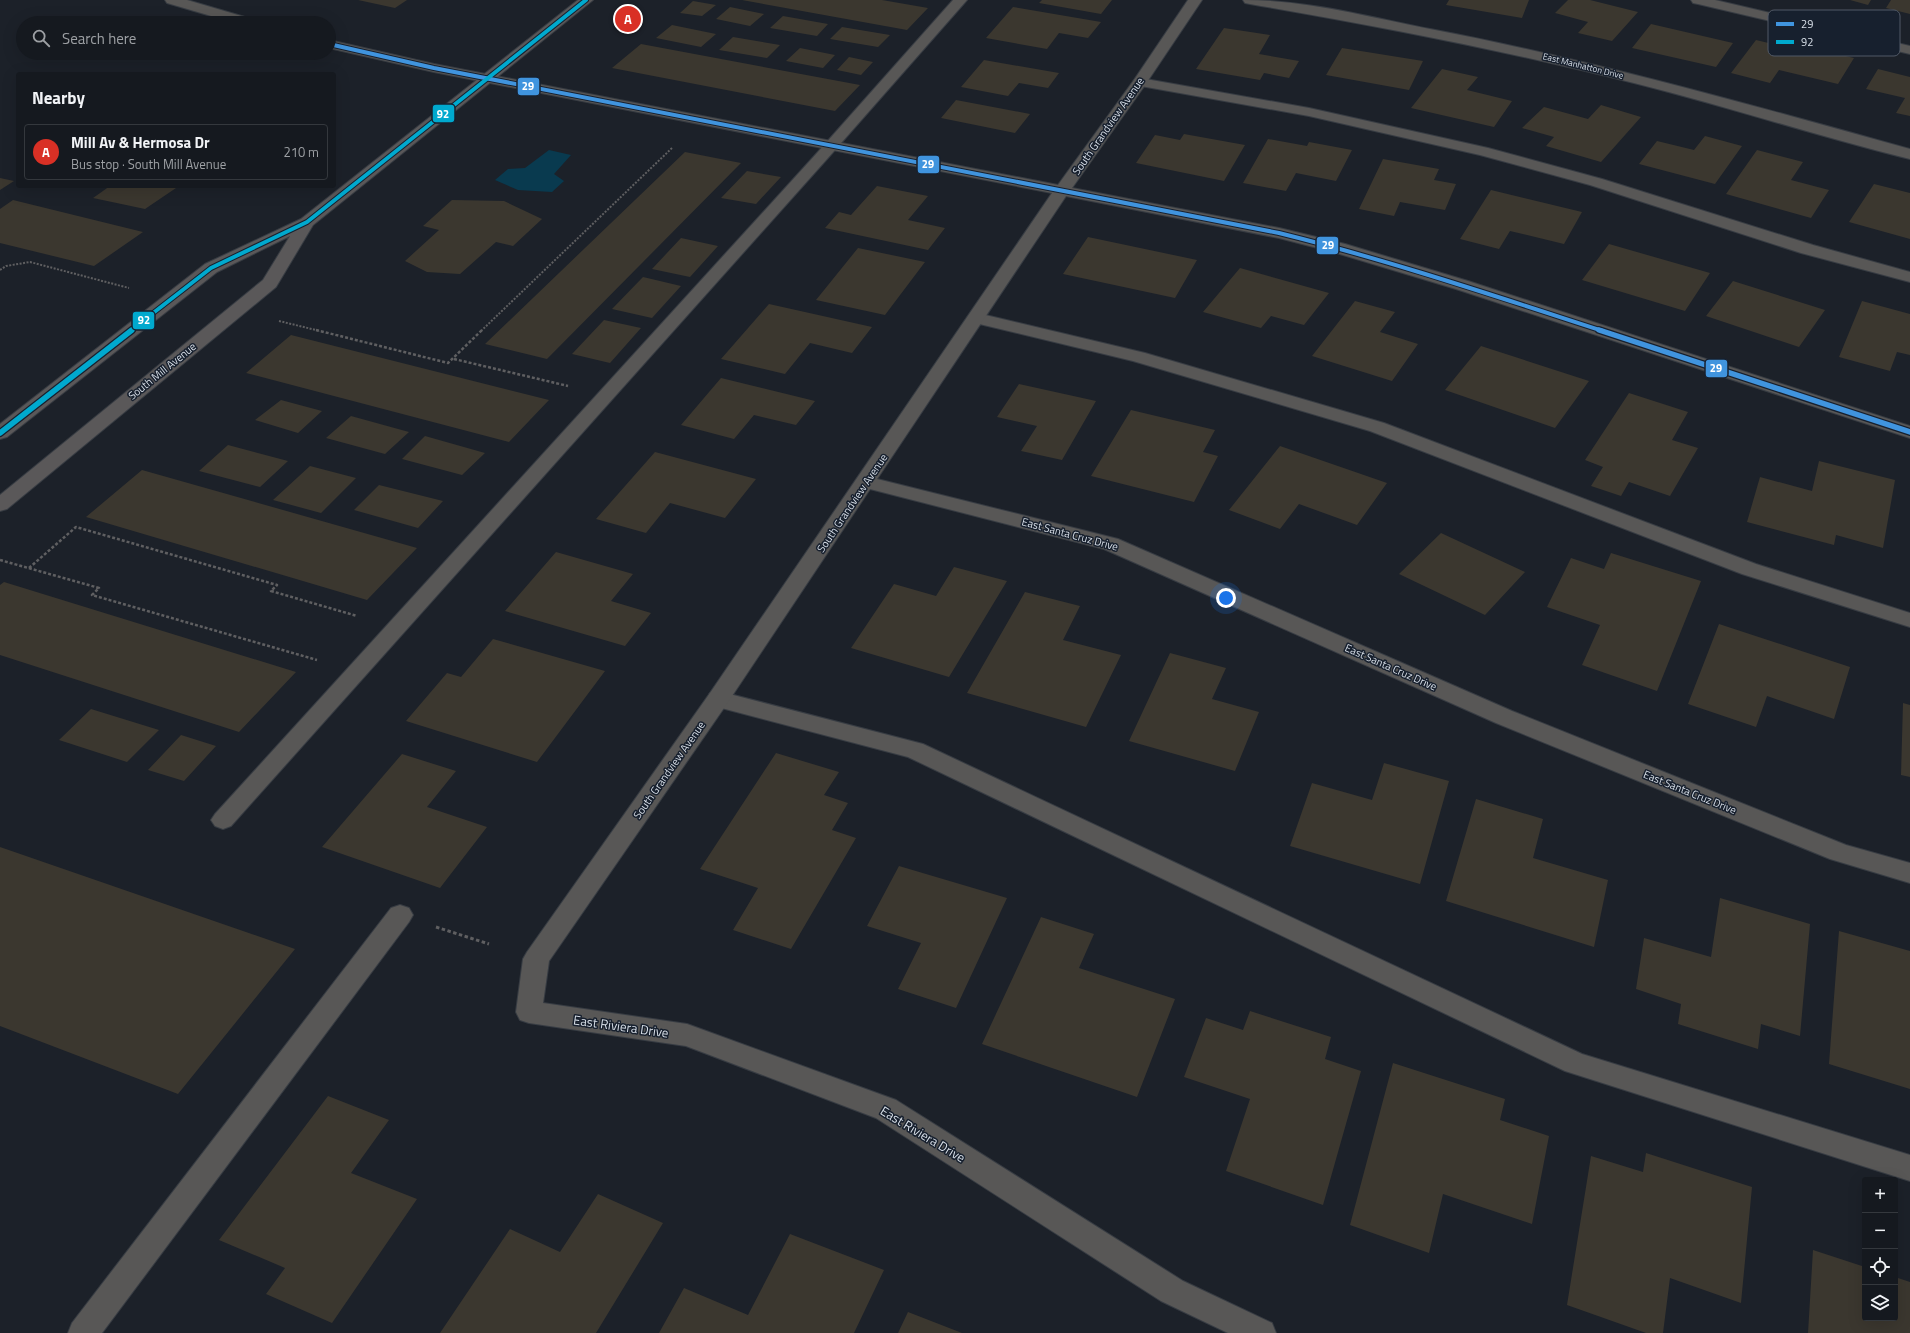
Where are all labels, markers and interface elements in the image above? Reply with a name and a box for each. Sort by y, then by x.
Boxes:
pin: A [615,4,641,34]
legend [1768,10,1900,56]
search box [16,16,336,60]
text: 29 [1801,16,1813,32]
icon: search [30,27,52,49]
text: Search here [62,27,136,50]
text: 92 [1801,34,1813,50]
street label: East Manhatton Drive [1541,49,1625,82]
street label: South Grandview Avenue [1068,74,1148,178]
line badge: 29 [517,77,540,96]
text: 29 [522,78,534,94]
text: Nearby [32,85,85,111]
line badge: 92 [432,104,455,123]
text: 92 [437,106,449,122]
text: Mill Av & Hermosa Dr [71,131,210,154]
text: A [42,142,50,162]
text: 210 m [283,142,319,162]
text: Bus stop · South Mill Avenue [71,154,226,174]
line badge: 29 [917,155,940,174]
text: 29 [922,156,934,172]
line badge: 29 [1316,236,1339,255]
text: 29 [1322,237,1334,253]
line badge: 92 [132,311,155,330]
text: 92 [138,312,150,328]
street label: South Mill Avenue [125,338,200,403]
line badge: 29 [1705,359,1728,378]
text: 29 [1710,360,1722,376]
street label: South Grandview Avenue [813,450,891,556]
street label: East Santa Cruz Drive [1020,513,1120,555]
your location [1216,588,1236,608]
street label: East Santa Cruz Drive [1342,640,1440,695]
street label: South Grandview Avenue [629,718,709,822]
street label: East Santa Cruz Drive [1641,766,1739,818]
street label: East Riviera Drive [572,1009,670,1043]
street label: East Riviera Drive [877,1101,969,1167]
map controls [1862,1177,1898,1321]
button: + [1862,1177,1898,1213]
button: − [1862,1213,1898,1249]
button: locate [1862,1249,1898,1285]
button: layers [1862,1285,1898,1321]

